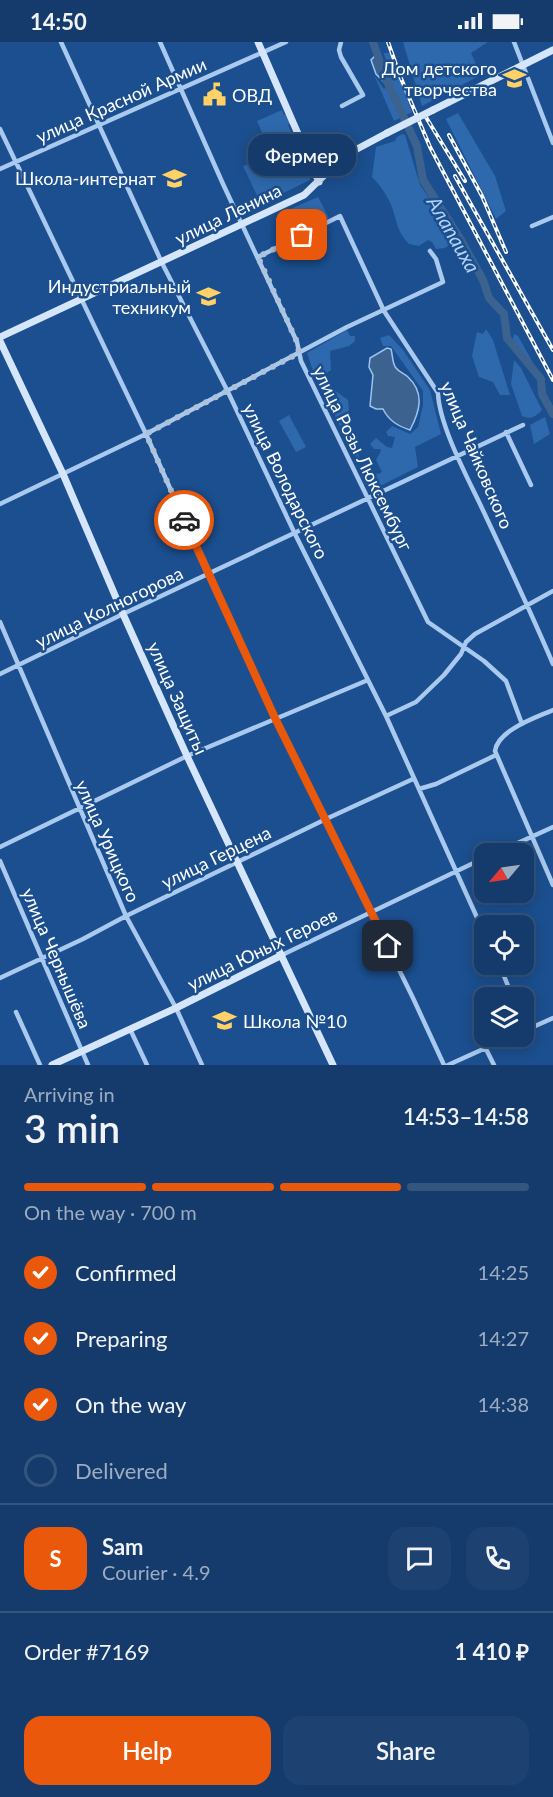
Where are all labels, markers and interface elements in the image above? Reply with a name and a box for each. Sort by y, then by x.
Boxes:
text: 14:50 [30,8,87,35]
street label: улица Красной Армии [32,52,210,148]
place label: Дом детского творчества [382,57,497,100]
school or university icon: Дом детского творчества [502,65,528,91]
public building icon: ОВД [201,82,227,108]
place label: ОВД [232,84,272,106]
callout: Фермер [248,133,356,175]
text: Фермер [265,143,339,167]
school or university icon: Школа-интернат [161,165,187,191]
place label: Школа-интернат [15,167,156,189]
street label: улица Ленина [171,179,285,249]
water label: Алапаиха [422,191,485,277]
pin [276,209,327,260]
icon: bag [285,218,318,251]
place label: Индустриальный техникум [48,275,191,318]
school or university icon: Индустриальный техникум [196,283,222,309]
street label: улица Розы Люксембург [309,362,418,555]
street label: улица Чайковского [436,378,518,532]
street label: улица Володарского [239,399,333,563]
courier [154,490,214,550]
icon: car [168,504,201,537]
street label: улица Колногорова [32,562,186,652]
street label: улица Защиты [143,638,213,758]
street label: улица Урицкого [71,776,145,906]
street label: улица Герцена [158,821,274,893]
north arrow [474,843,534,903]
map controls [474,843,534,1047]
street label: улица Чернышёва [18,885,96,1031]
street label: улица Юных Героев [184,903,341,995]
button: locate [474,915,534,975]
pin [362,920,413,971]
icon: home [371,929,404,962]
button: layers [474,987,534,1047]
school or university icon: Школа №10 [212,1008,238,1034]
place label: Школа №10 [243,1010,347,1032]
text: Arriving in [24,1082,115,1106]
text: 14:53–14:58 [403,1103,529,1130]
text: 3 min [24,1105,120,1151]
text: On the way · 700 m [24,1200,197,1224]
icon: check [24,1256,57,1289]
text: Confirmed [75,1259,177,1286]
text: 14:25 [478,1260,529,1284]
icon: check [24,1322,57,1355]
text: Preparing [75,1325,167,1352]
text: 14:27 [478,1326,529,1350]
icon: check [24,1388,57,1421]
text: On the way [75,1391,186,1418]
text: 14:38 [478,1392,529,1416]
text: Delivered [75,1457,168,1484]
button: chat [388,1527,451,1590]
button: phone [466,1527,529,1590]
text: Sam [102,1533,144,1560]
text: S [49,1545,62,1572]
text: Courier · 4.9 [102,1560,211,1584]
text: Order #7169 [24,1638,150,1665]
text: 1 410 ₽ [454,1638,529,1665]
button: Help [24,1716,271,1785]
button: Share [283,1716,529,1785]

